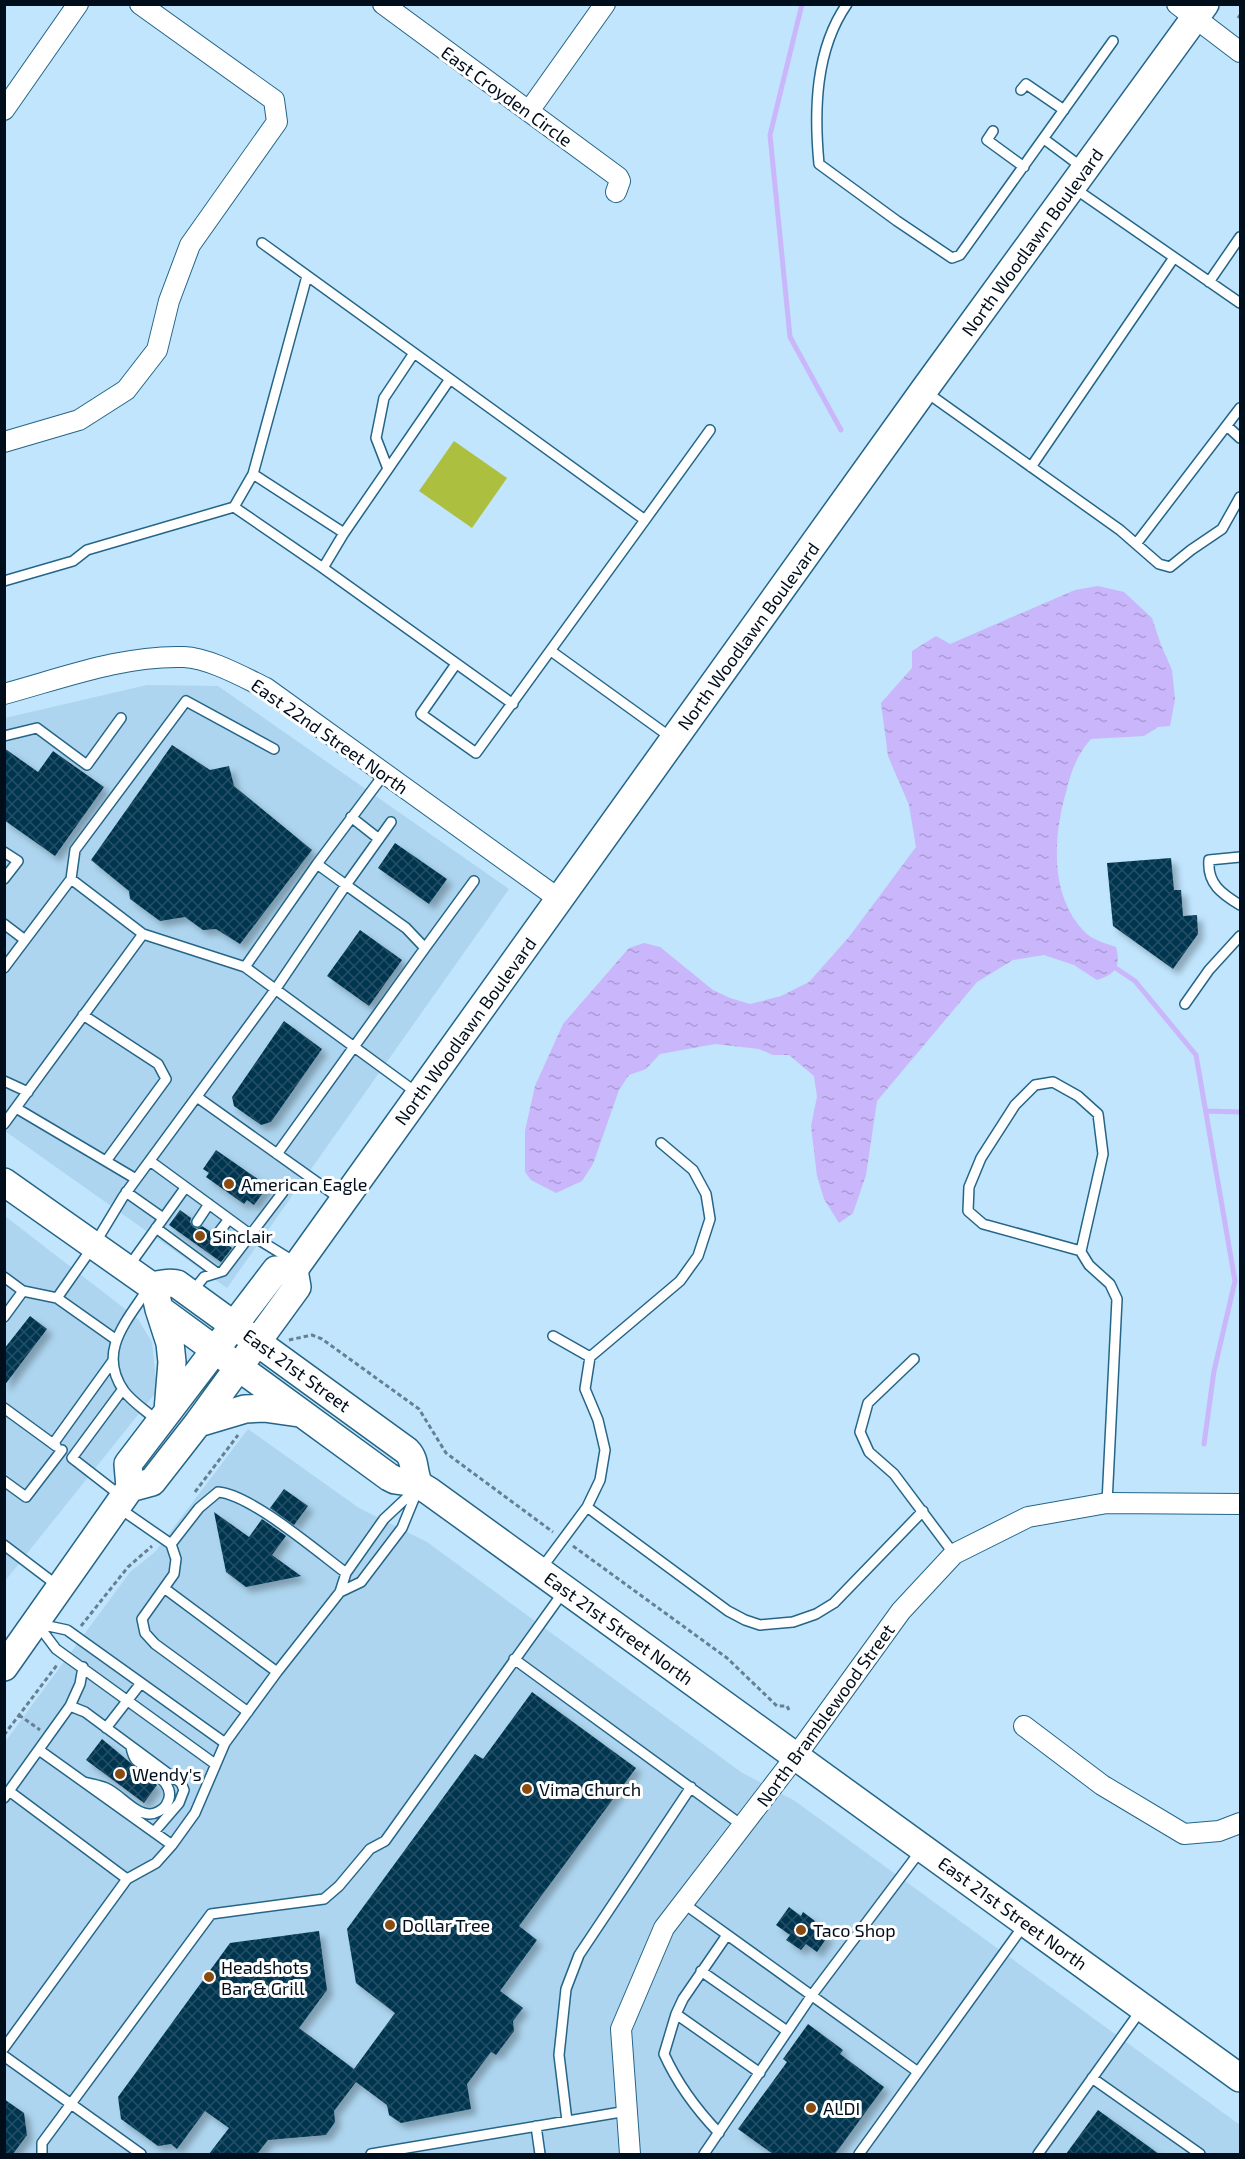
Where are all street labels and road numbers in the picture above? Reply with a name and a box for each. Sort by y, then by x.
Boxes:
street label: East Croyden Circle [437,41,577,151]
street label: North Woodlawn Boulevard [957,144,1107,340]
street label: North Woodlawn Boulevard [673,538,823,734]
street label: East 22nd Street North [247,674,413,798]
street label: North Woodlawn Boulevard [390,933,540,1129]
street label: East 21st Street [239,1324,355,1416]
street label: East 21st Street North [540,1567,698,1689]
street label: North Bramblewood Street [751,1619,899,1811]
street label: East 21st Street North [934,1852,1092,1974]

